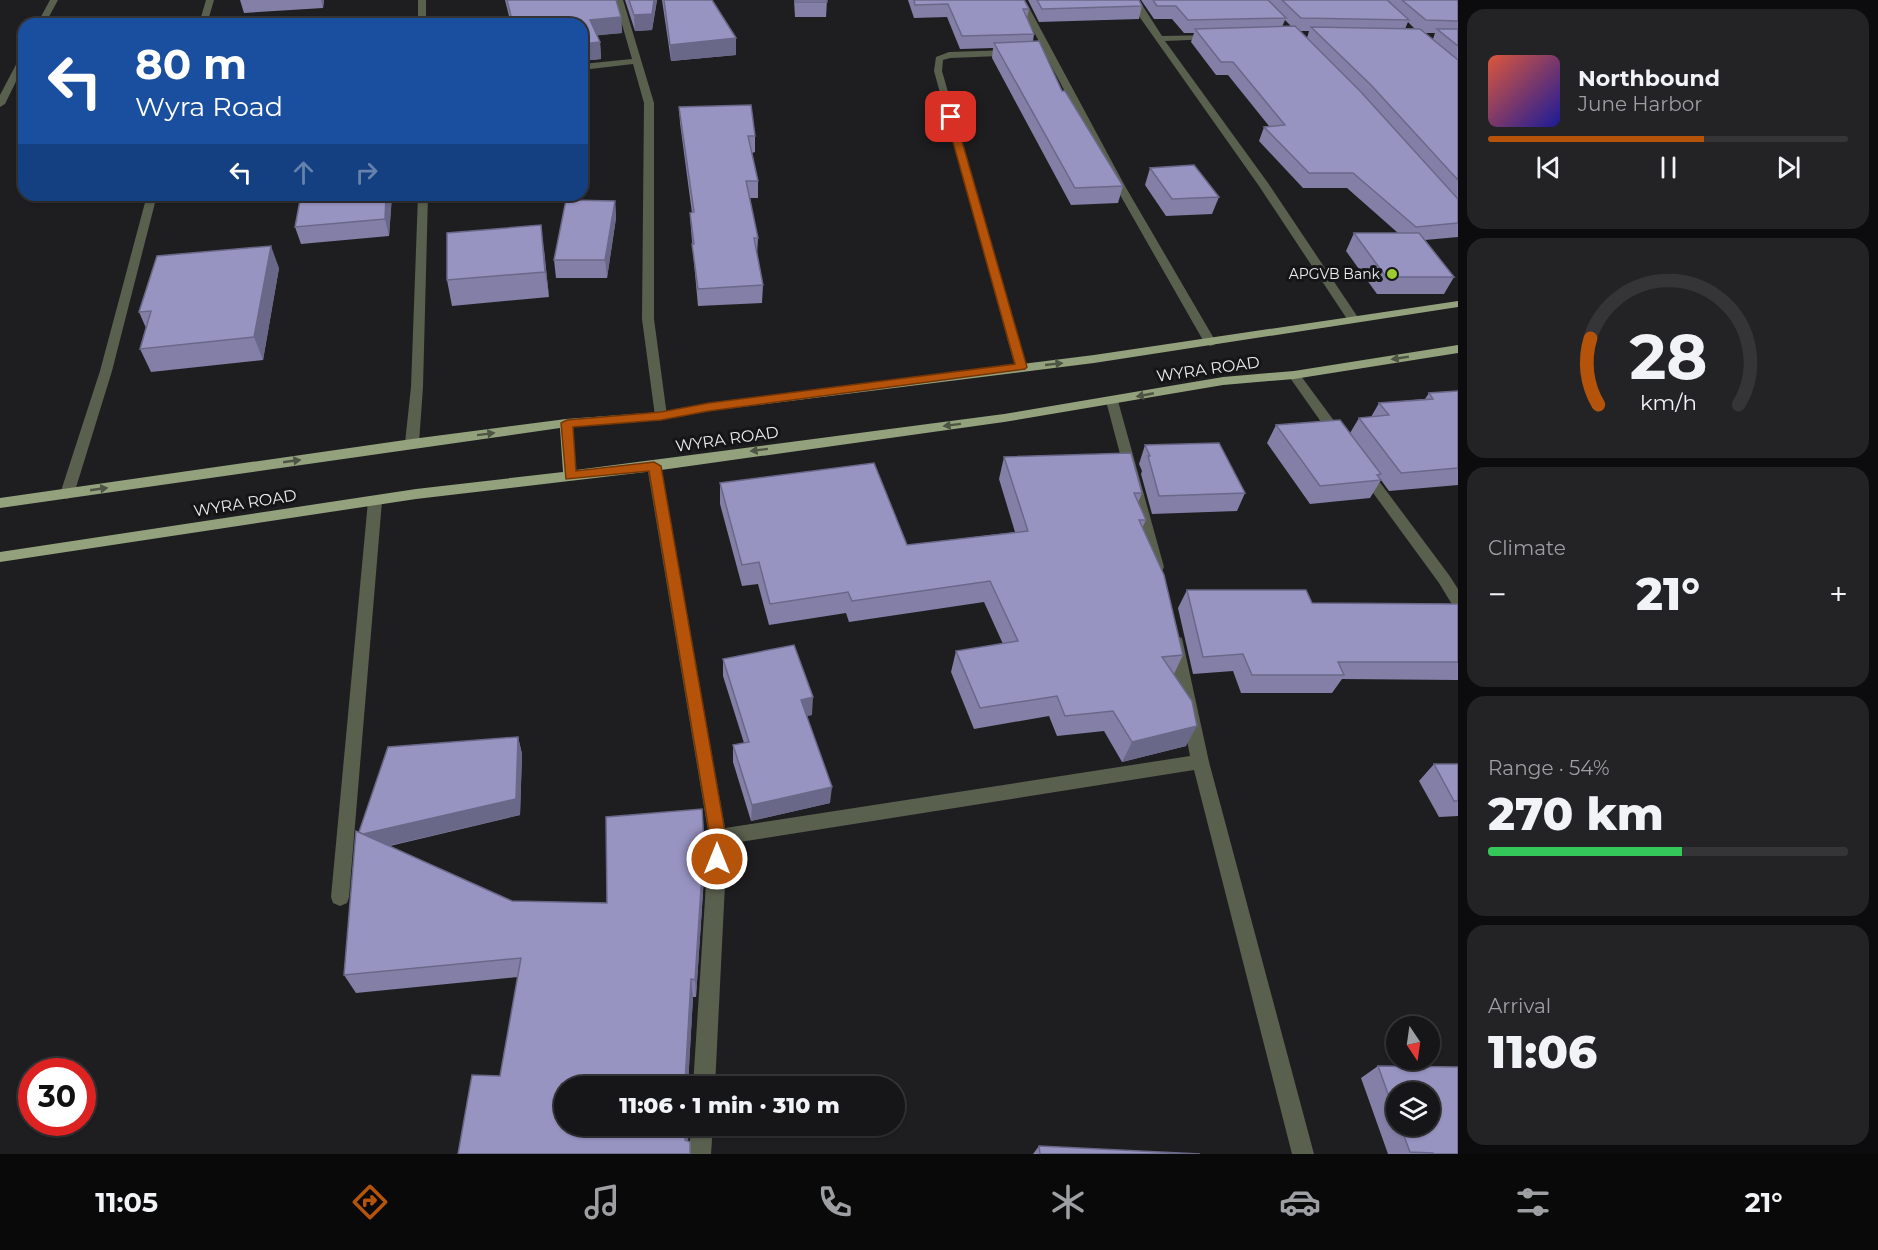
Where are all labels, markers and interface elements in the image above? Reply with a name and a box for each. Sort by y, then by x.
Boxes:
text: 80 m [135,38,247,90]
icon: left [36,42,114,120]
text: Northbound [1578,65,1720,92]
text: Wyra Road [135,90,283,123]
pin [925,91,976,142]
text: June Harbor [1578,92,1702,116]
icon: arrive [934,100,967,133]
icon: previous [1532,151,1565,184]
icon: pause [1652,151,1685,184]
icon: next [1772,151,1805,184]
icon: left [224,156,257,189]
icon: ahead [287,156,320,189]
icon: right [350,156,383,189]
place label: APGVB Bank [1289,265,1381,283]
marker: APGVB Bank [1385,267,1399,281]
text: 28 [1629,319,1707,395]
street label: WYRA ROAD [1155,352,1261,386]
one-way arrow [1391,354,1410,363]
one-way arrow [1045,359,1064,369]
text: km/h [1639,389,1697,415]
one-way arrow [1135,391,1154,400]
one-way arrow [943,420,962,430]
street label: WYRA ROAD [674,422,780,456]
one-way arrow [476,430,495,439]
one-way arrow [749,446,768,455]
one-way arrow [283,456,302,465]
one-way arrow [90,484,109,493]
street label: WYRA ROAD [192,485,298,521]
text: Climate [1488,536,1566,560]
text: 21° [1636,566,1700,621]
text: − [1488,574,1507,614]
text: + [1829,574,1848,614]
text: Range · 54% [1488,756,1610,780]
text: 270 km [1488,786,1664,841]
position arrow [685,827,749,891]
text: Arrival [1488,994,1551,1018]
north arrow [1386,1016,1440,1070]
map controls [1386,1016,1440,1136]
text: 11:06 [1488,1024,1597,1079]
speed limit sign: 30 [18,1058,96,1136]
button: layers [1386,1082,1440,1136]
text: 11:06 · 1 min · 310 m [619,1092,840,1119]
icon: directions [349,1181,391,1223]
icon: music [581,1181,623,1223]
icon: phone [814,1181,856,1223]
icon: climate [1047,1181,1089,1223]
icon: car [1279,1181,1321,1223]
icon: filters [1512,1181,1554,1223]
text: 11:05 [95,1186,158,1219]
text: 21° [1745,1186,1783,1219]

